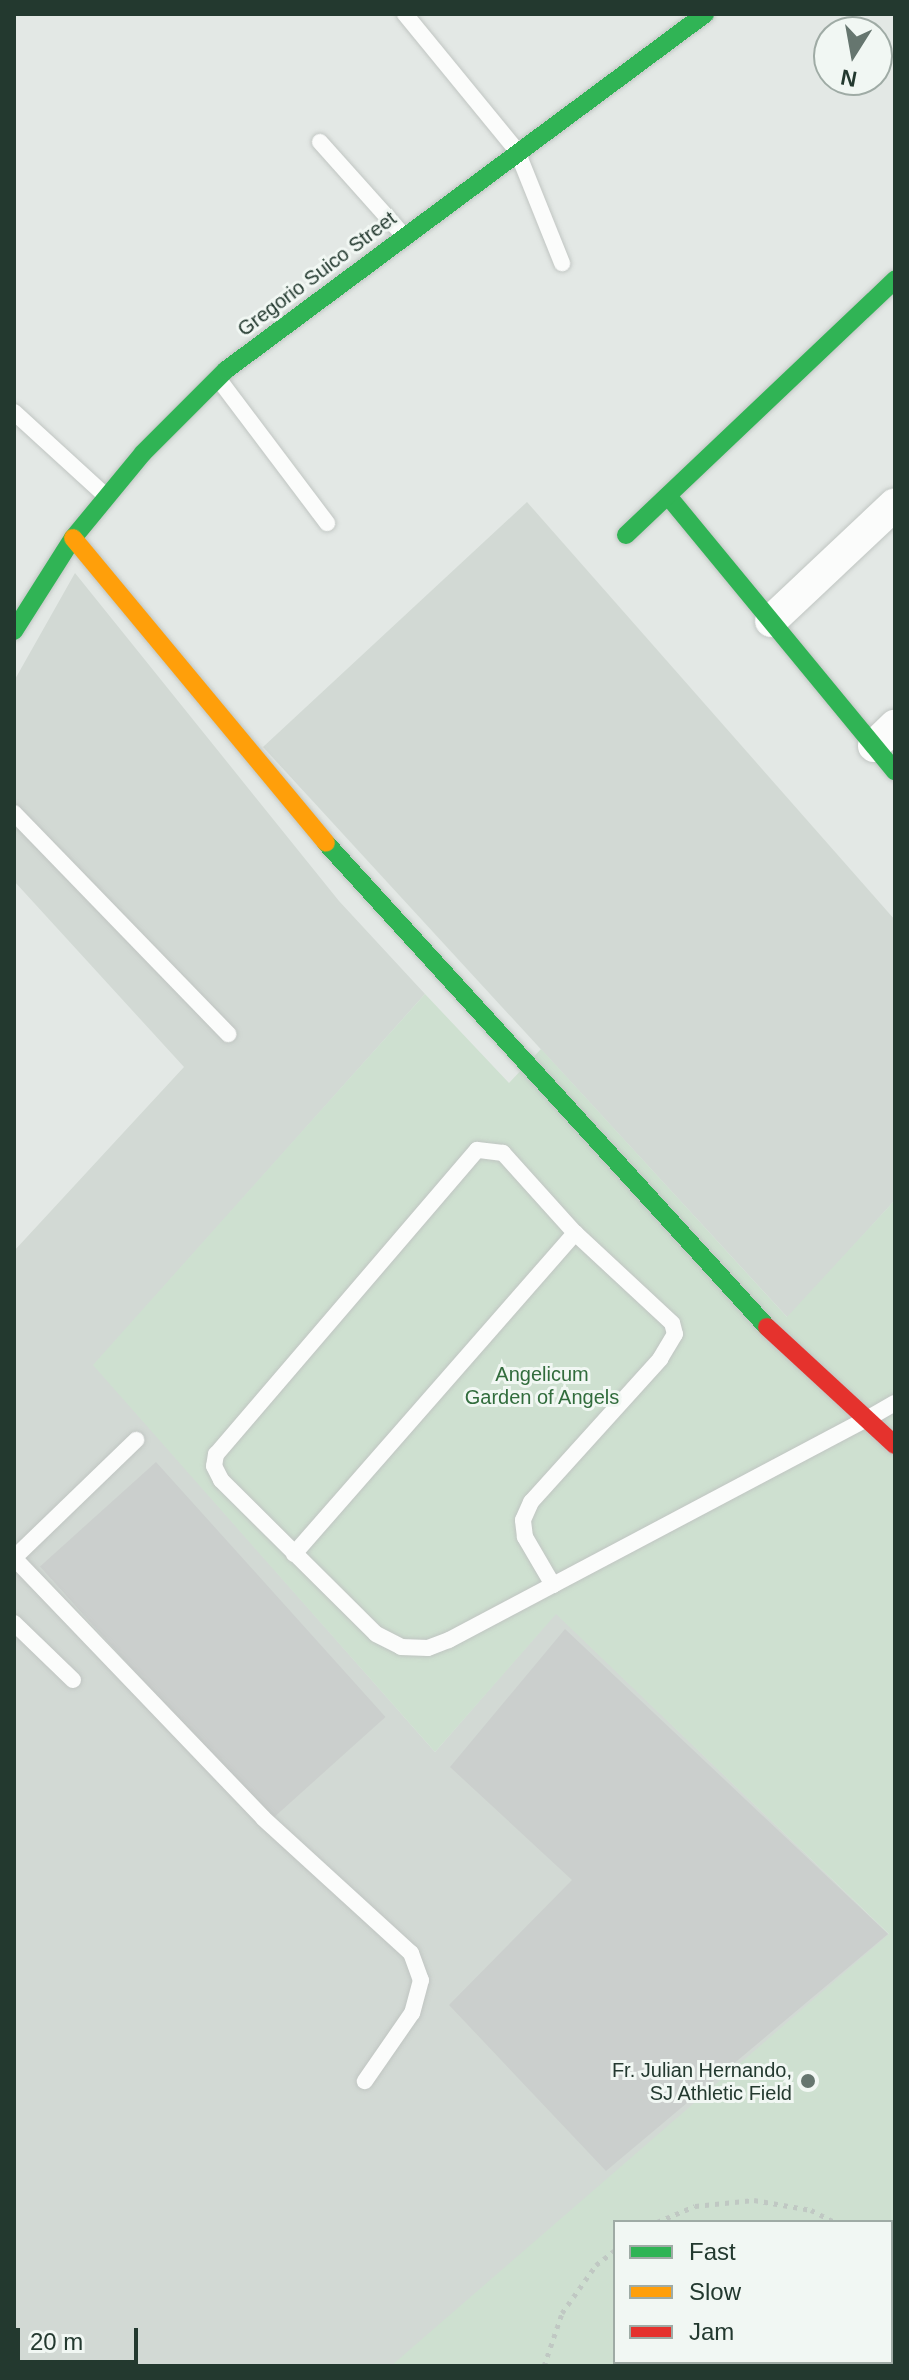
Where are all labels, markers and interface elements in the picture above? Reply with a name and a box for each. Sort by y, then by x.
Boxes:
north arrow [813,16,893,96]
text: N [839,64,859,92]
street label: Gregorio Suico Street [233,207,401,341]
park label: Angelicum Garden of Angels [464,1362,620,1409]
place label: Fr. Julian Hernando, SJ Athletic Field [612,2058,792,2105]
marker: Fr. Julian Hernando, SJ Athletic Field [799,2072,817,2090]
legend [613,2220,893,2364]
text: Fast [689,2238,736,2265]
text: Slow [689,2278,741,2305]
scale bar [20,2312,142,2362]
text: Jam [689,2318,734,2345]
text: 20 m [30,2328,83,2355]

